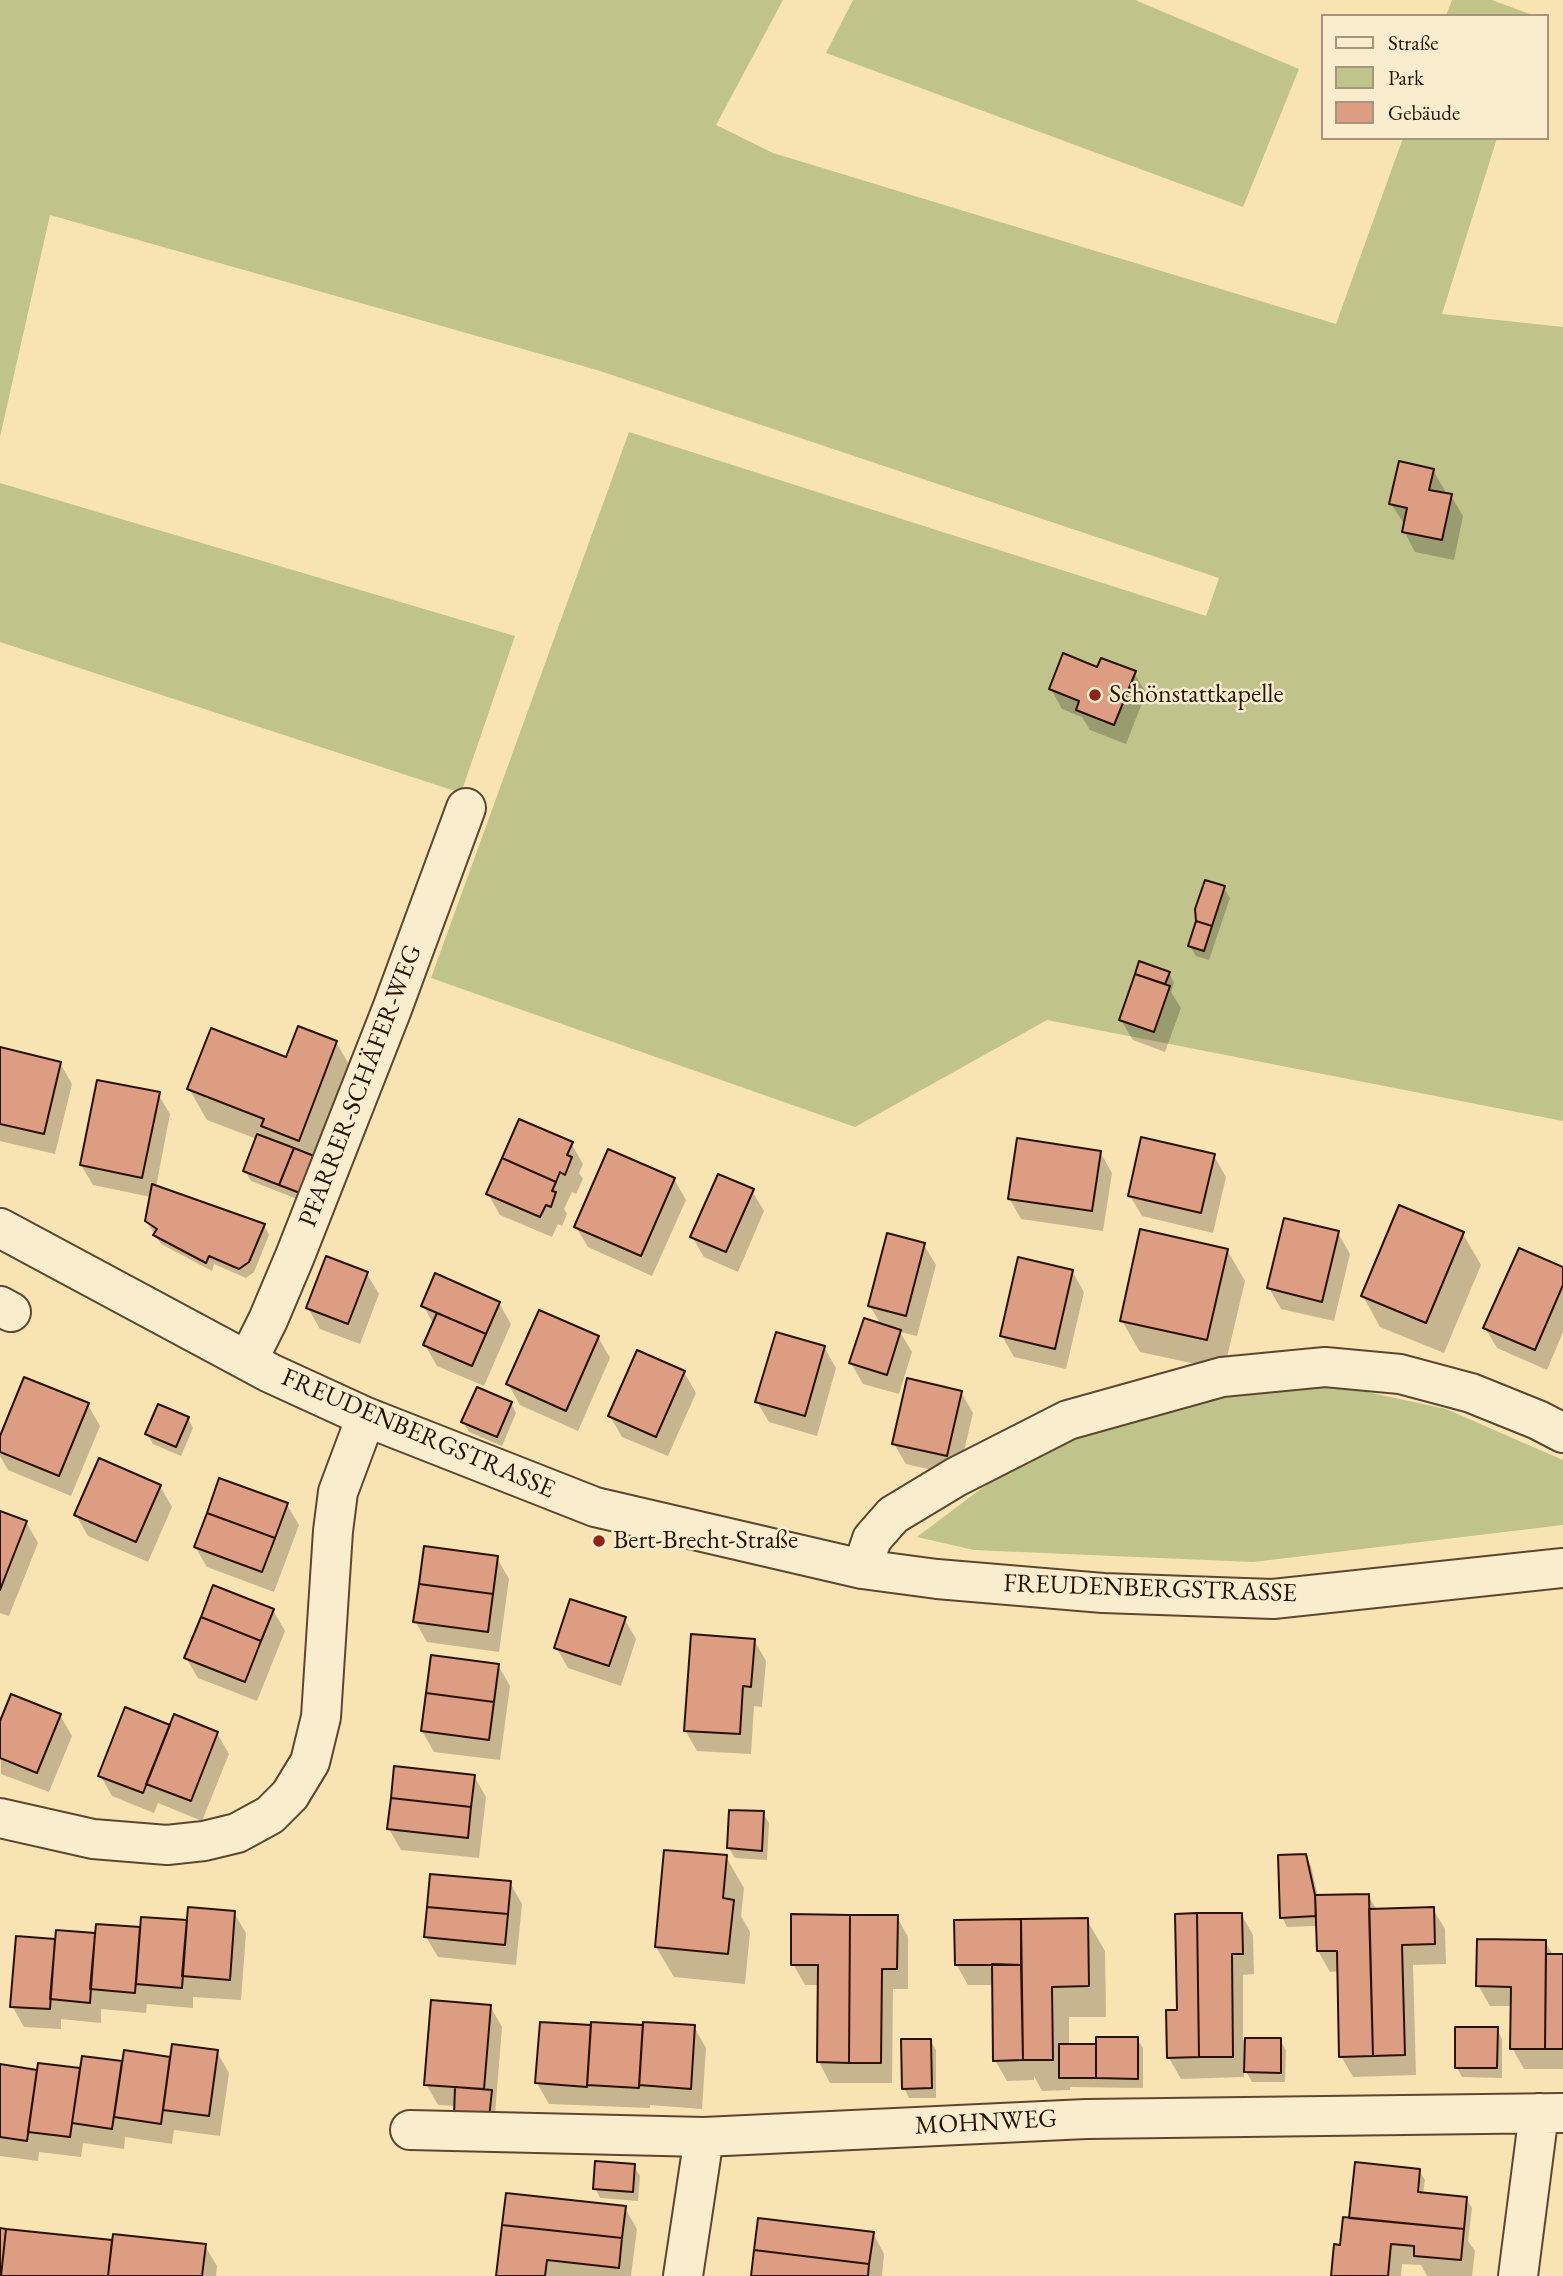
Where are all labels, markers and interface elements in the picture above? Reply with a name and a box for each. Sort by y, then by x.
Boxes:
legend [1322,14,1549,140]
text: Straße [1388,29,1439,56]
text: Park [1388,64,1424,91]
text: Gebäude [1388,99,1460,126]
place label: Schönstattkapelle [1109,679,1284,711]
marker: Schönstattkapelle [1087,687,1103,703]
street label: PFARRER-SCHÄFER-WEG [293,940,429,1232]
street label: FREUDENBERGSTRASSE [277,1362,559,1506]
place label: Bert-Brecht-Straße [613,1525,798,1557]
marker: Bert-Brecht-Straße [591,1533,607,1549]
street label: FREUDENBERGSTRASSE [1003,1568,1297,1610]
street label: MOHNWEG [914,2104,1058,2142]

